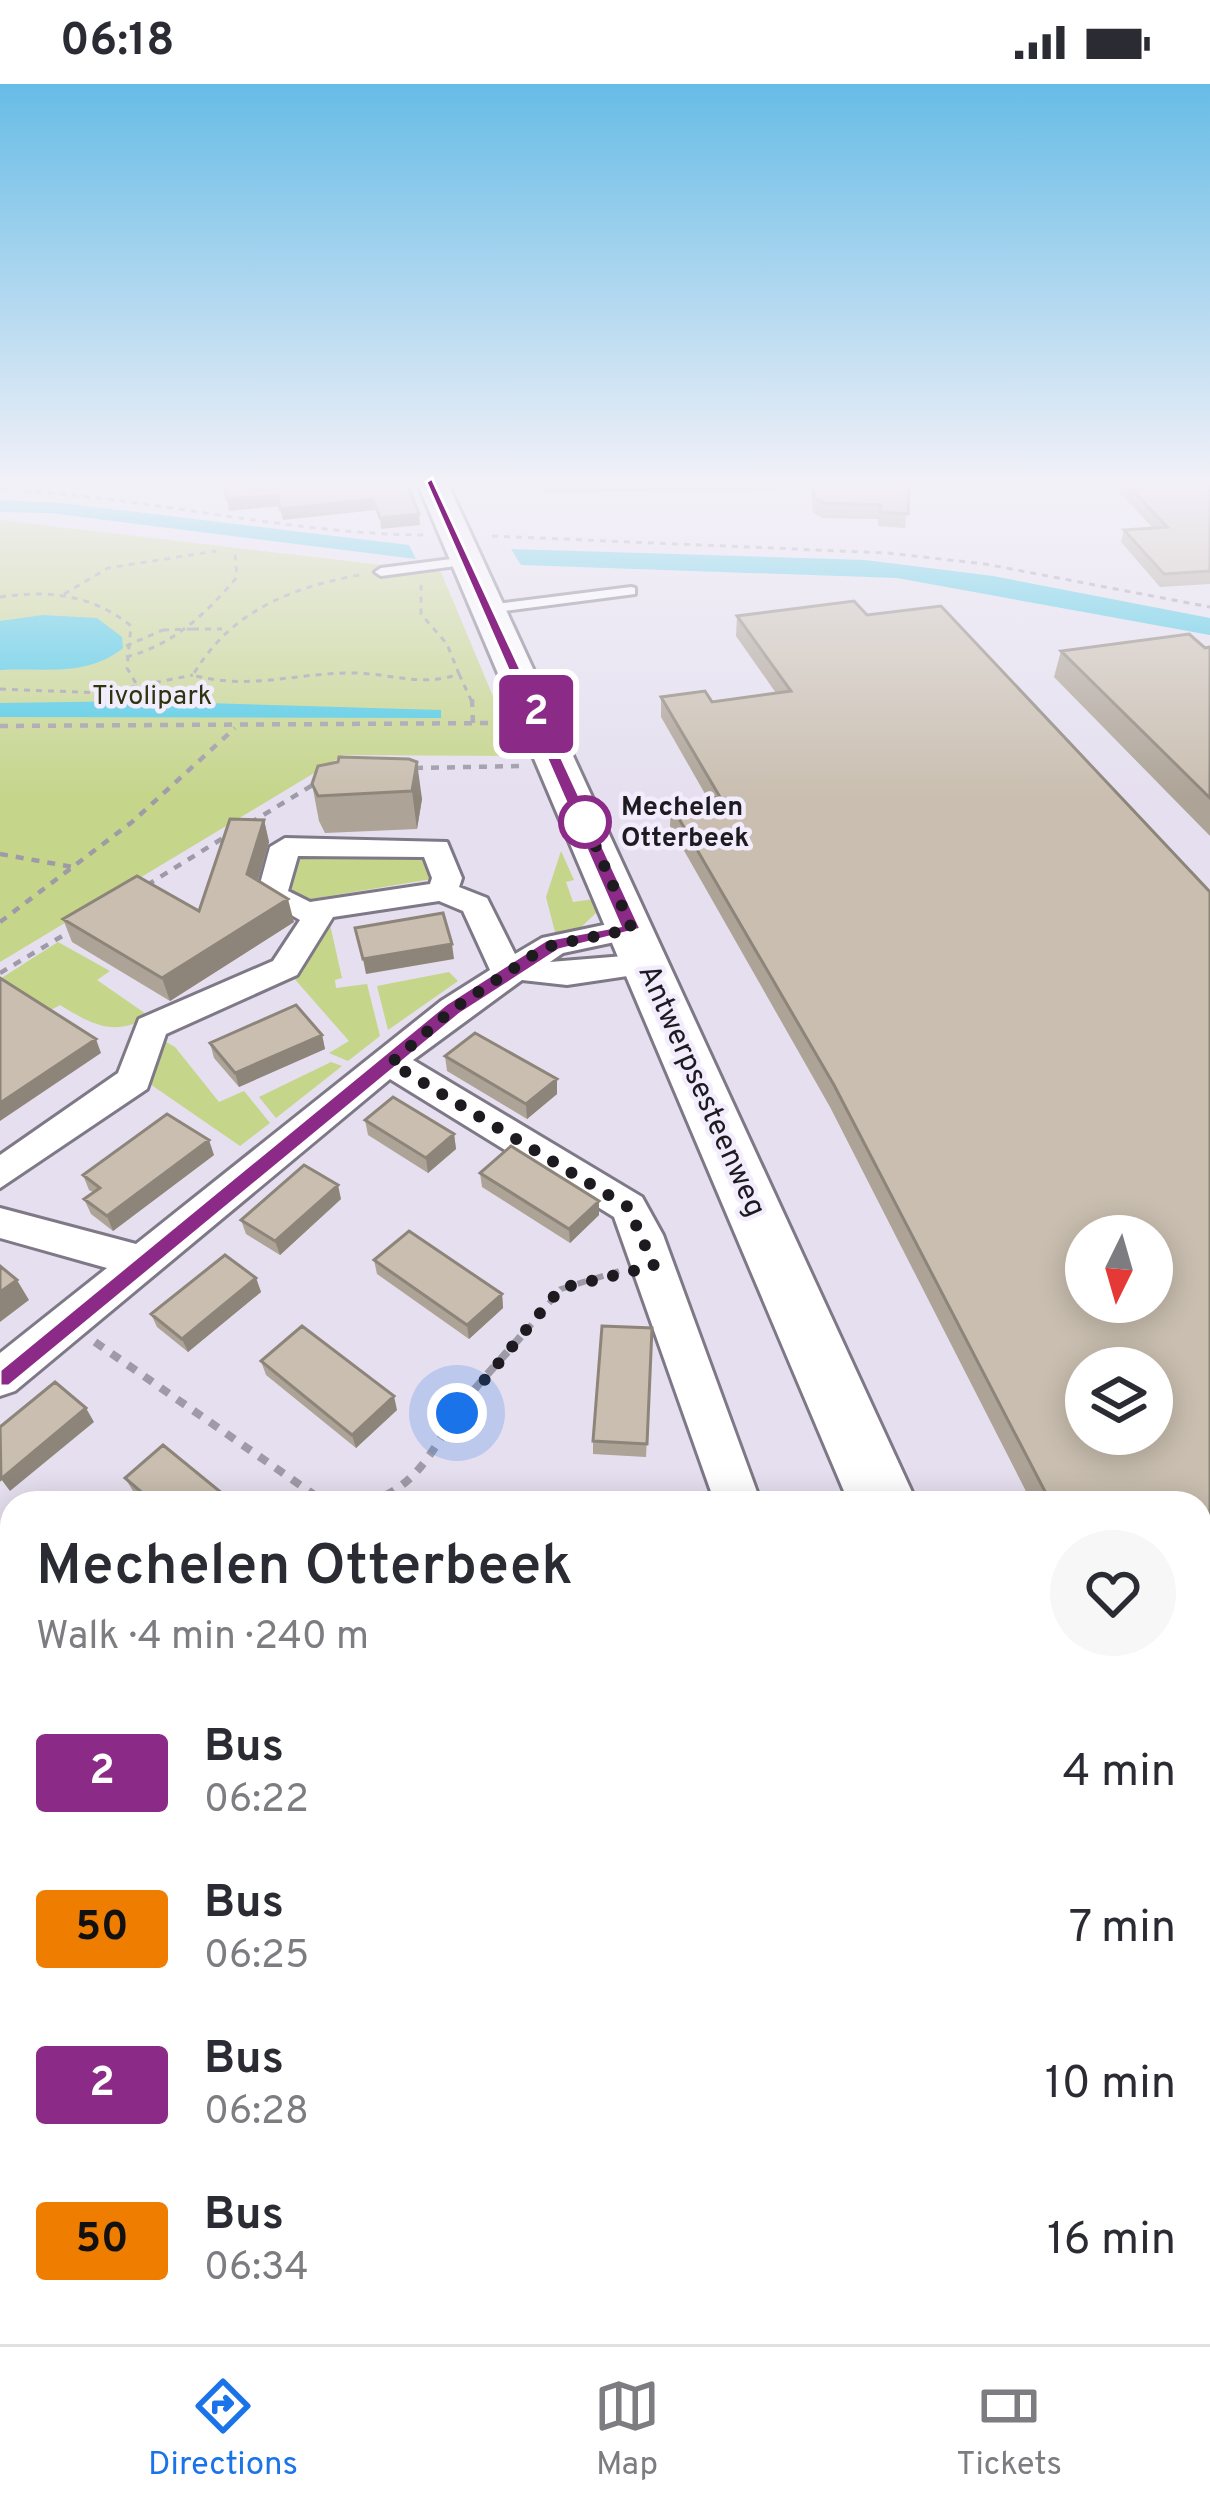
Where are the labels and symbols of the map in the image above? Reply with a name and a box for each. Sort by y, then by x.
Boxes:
line badge: 2 [497,675,575,753]
park label: Tivolipark [92,680,212,714]
place label: Mechelen Otterbeek [621,791,749,856]
marker: Mechelen Otterbeek [560,797,610,847]
street label: Antwerpsesteenweg [628,959,773,1223]
north arrow [1065,1215,1173,1323]
your location [427,1383,487,1443]

